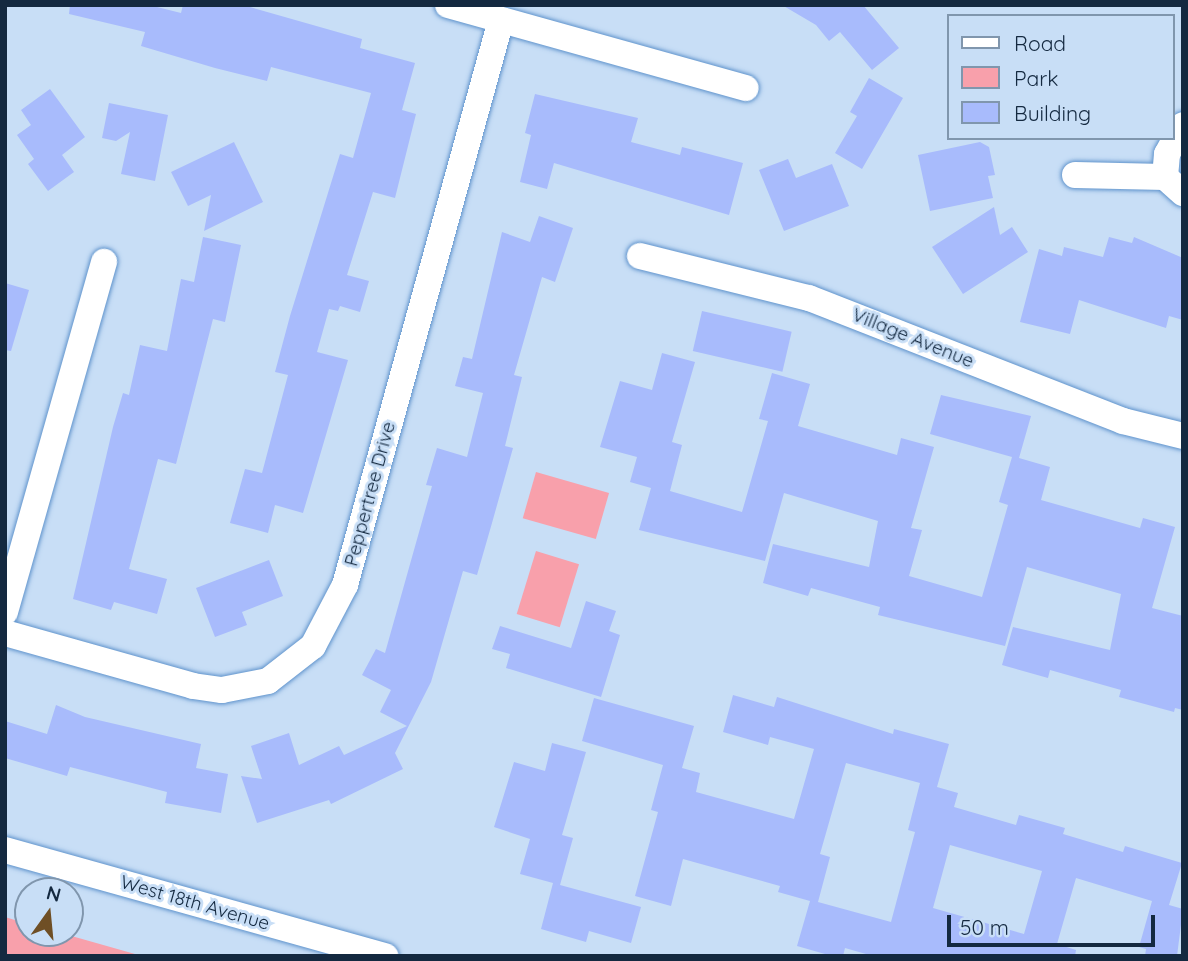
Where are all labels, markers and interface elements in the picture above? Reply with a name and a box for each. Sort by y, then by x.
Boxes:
legend [946,14,1174,140]
text: Road [1014,30,1066,56]
text: Park [1014,65,1058,91]
text: Building [1014,100,1091,126]
street label: Village Avenue [849,303,977,373]
street label: Peppertree Drive [340,419,400,569]
street label: West 18th Avenue [118,871,272,935]
north arrow [14,877,84,947]
text: N [44,880,64,907]
scale bar [950,902,1158,946]
text: 50 m [960,914,1009,940]

